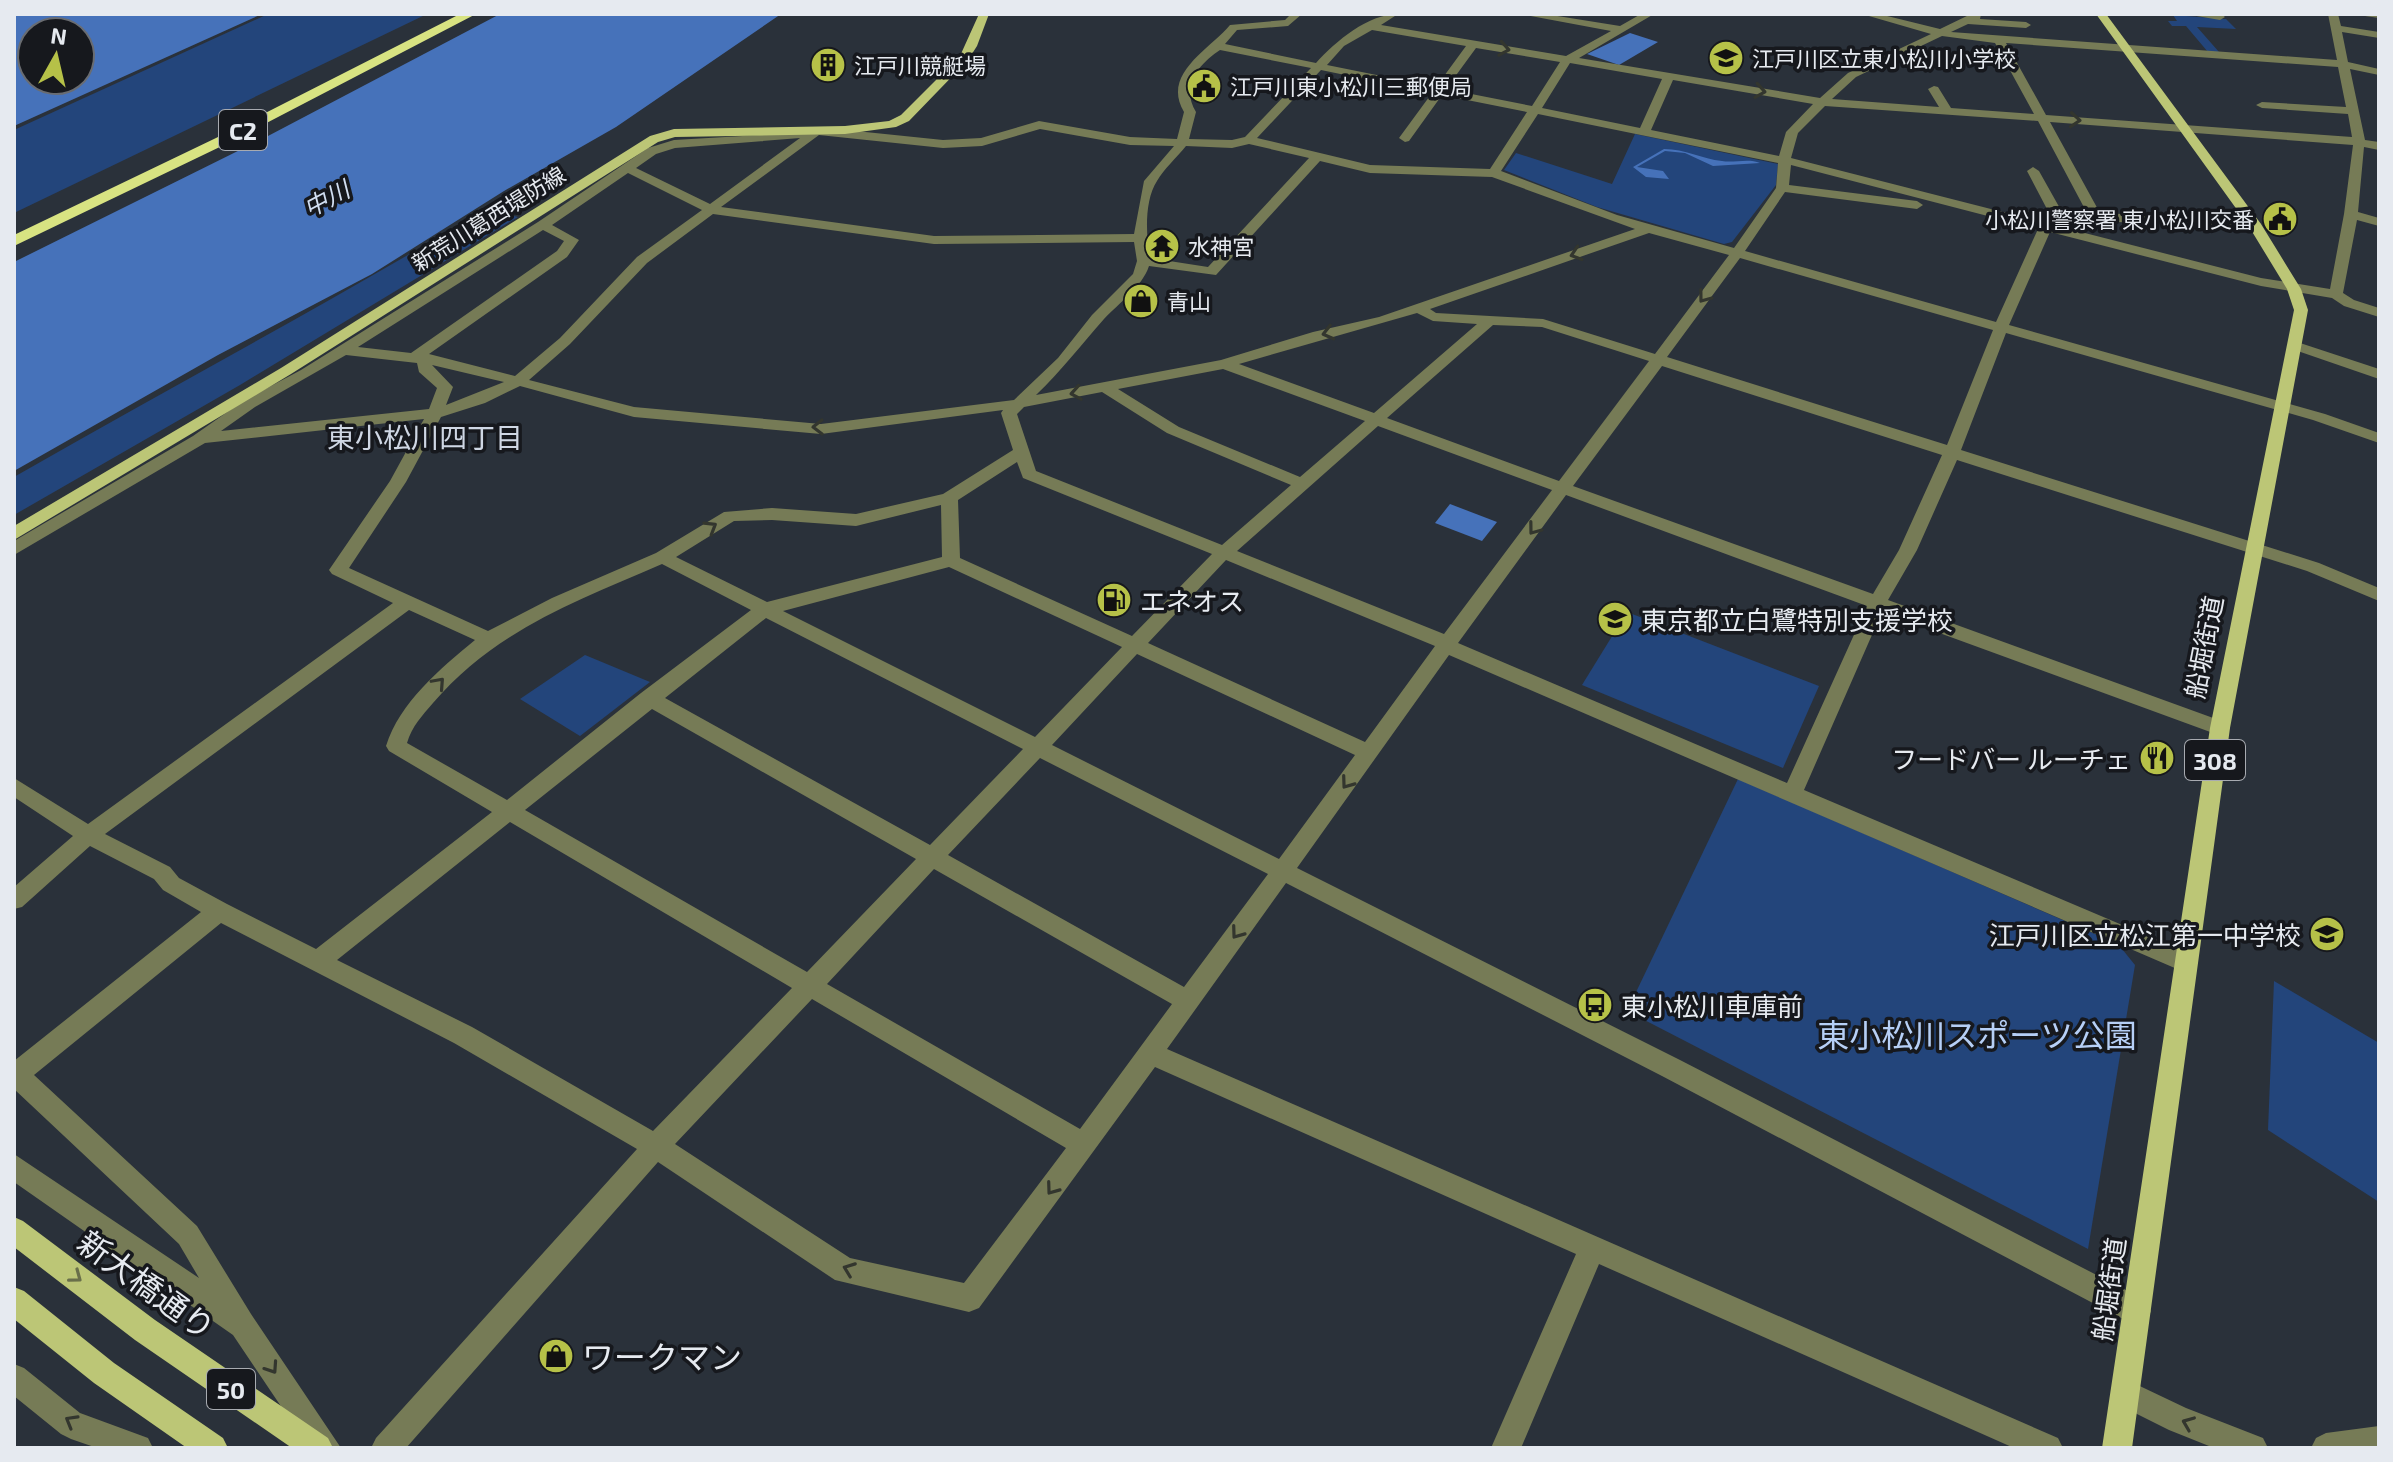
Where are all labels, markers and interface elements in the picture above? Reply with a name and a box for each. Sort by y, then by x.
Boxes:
north arrow [16,16,96,96]
text: N [49,21,69,49]
school or university icon: 江戸川区立東小松川小学校 [1707,39,1745,77]
one-way arrow [1497,40,1511,57]
place label: 江戸川区立東小松川小学校 [1752,45,2016,71]
building icon: 江戸川競艇場 [809,46,847,84]
place label: 江戸川競艇場 [854,52,986,78]
public building icon: 江戸川東小松川三郵便局 [1185,67,1223,105]
place label: 江戸川東小松川三郵便局 [1230,73,1472,99]
one-way arrow [1754,82,1767,99]
road number: C2 [219,110,267,150]
one-way arrow [2069,111,2082,128]
street label: 新荒川葛西堤防線 [406,160,570,276]
water label: 中川 [298,173,357,222]
public building icon: 小松川警察署 東小松川交番 [2261,200,2299,238]
place label: 小松川警察署 東小松川交番 [1985,206,2254,232]
temple icon: 水神宮 [1143,227,1181,265]
place label: 水神宮 [1188,233,1254,259]
one-way arrow [1569,245,1583,261]
shop icon: 青山 [1122,282,1160,320]
place label: 青山 [1167,288,1211,314]
one-way arrow [1700,288,1714,303]
one-way arrow [1322,323,1336,340]
one-way arrow [1069,384,1083,401]
one-way arrow [811,419,824,436]
district label: 東小松川四丁目 [327,420,523,454]
one-way arrow [1529,520,1543,535]
one-way arrow [703,521,717,537]
fuel station icon: エネオス [1095,581,1133,619]
place label: エネオス [1140,585,1244,616]
street label: 船堀街道 [2178,593,2228,701]
school or university icon: 東京都立白鷺特別支援学校 [1596,600,1634,638]
place label: 東京都立白鷺特別支援学校 [1641,604,1953,635]
one-way arrow [430,678,444,693]
restaurant icon: フードバー ルーチェ [2138,739,2176,777]
road number: 308 [2185,740,2245,780]
place label: フードバー ルーチェ [1891,743,2131,774]
one-way arrow [1342,775,1356,789]
school or university icon: 江戸川区立松江第一中学校 [2308,915,2346,953]
place label: 江戸川区立松江第一中学校 [1989,919,2301,950]
one-way arrow [1232,925,1247,939]
bus stop icon: 東小松川車庫前 [1576,986,1614,1024]
place label: 東小松川車庫前 [1621,990,1803,1021]
park label: 東小松川スポーツ公園 [1817,1015,2137,1053]
one-way arrow [1047,1181,1062,1195]
street label: 新大橋通り [71,1222,223,1346]
street label: 船堀街道 [2085,1235,2131,1343]
one-way arrow [843,1262,857,1279]
one-way arrow [67,1268,82,1282]
shop icon: ワークマン [537,1337,575,1375]
place label: ワークマン [582,1337,742,1375]
one-way arrow [262,1359,277,1373]
road number: 50 [207,1369,255,1409]
one-way arrow [65,1415,80,1431]
one-way arrow [2182,1417,2196,1433]

